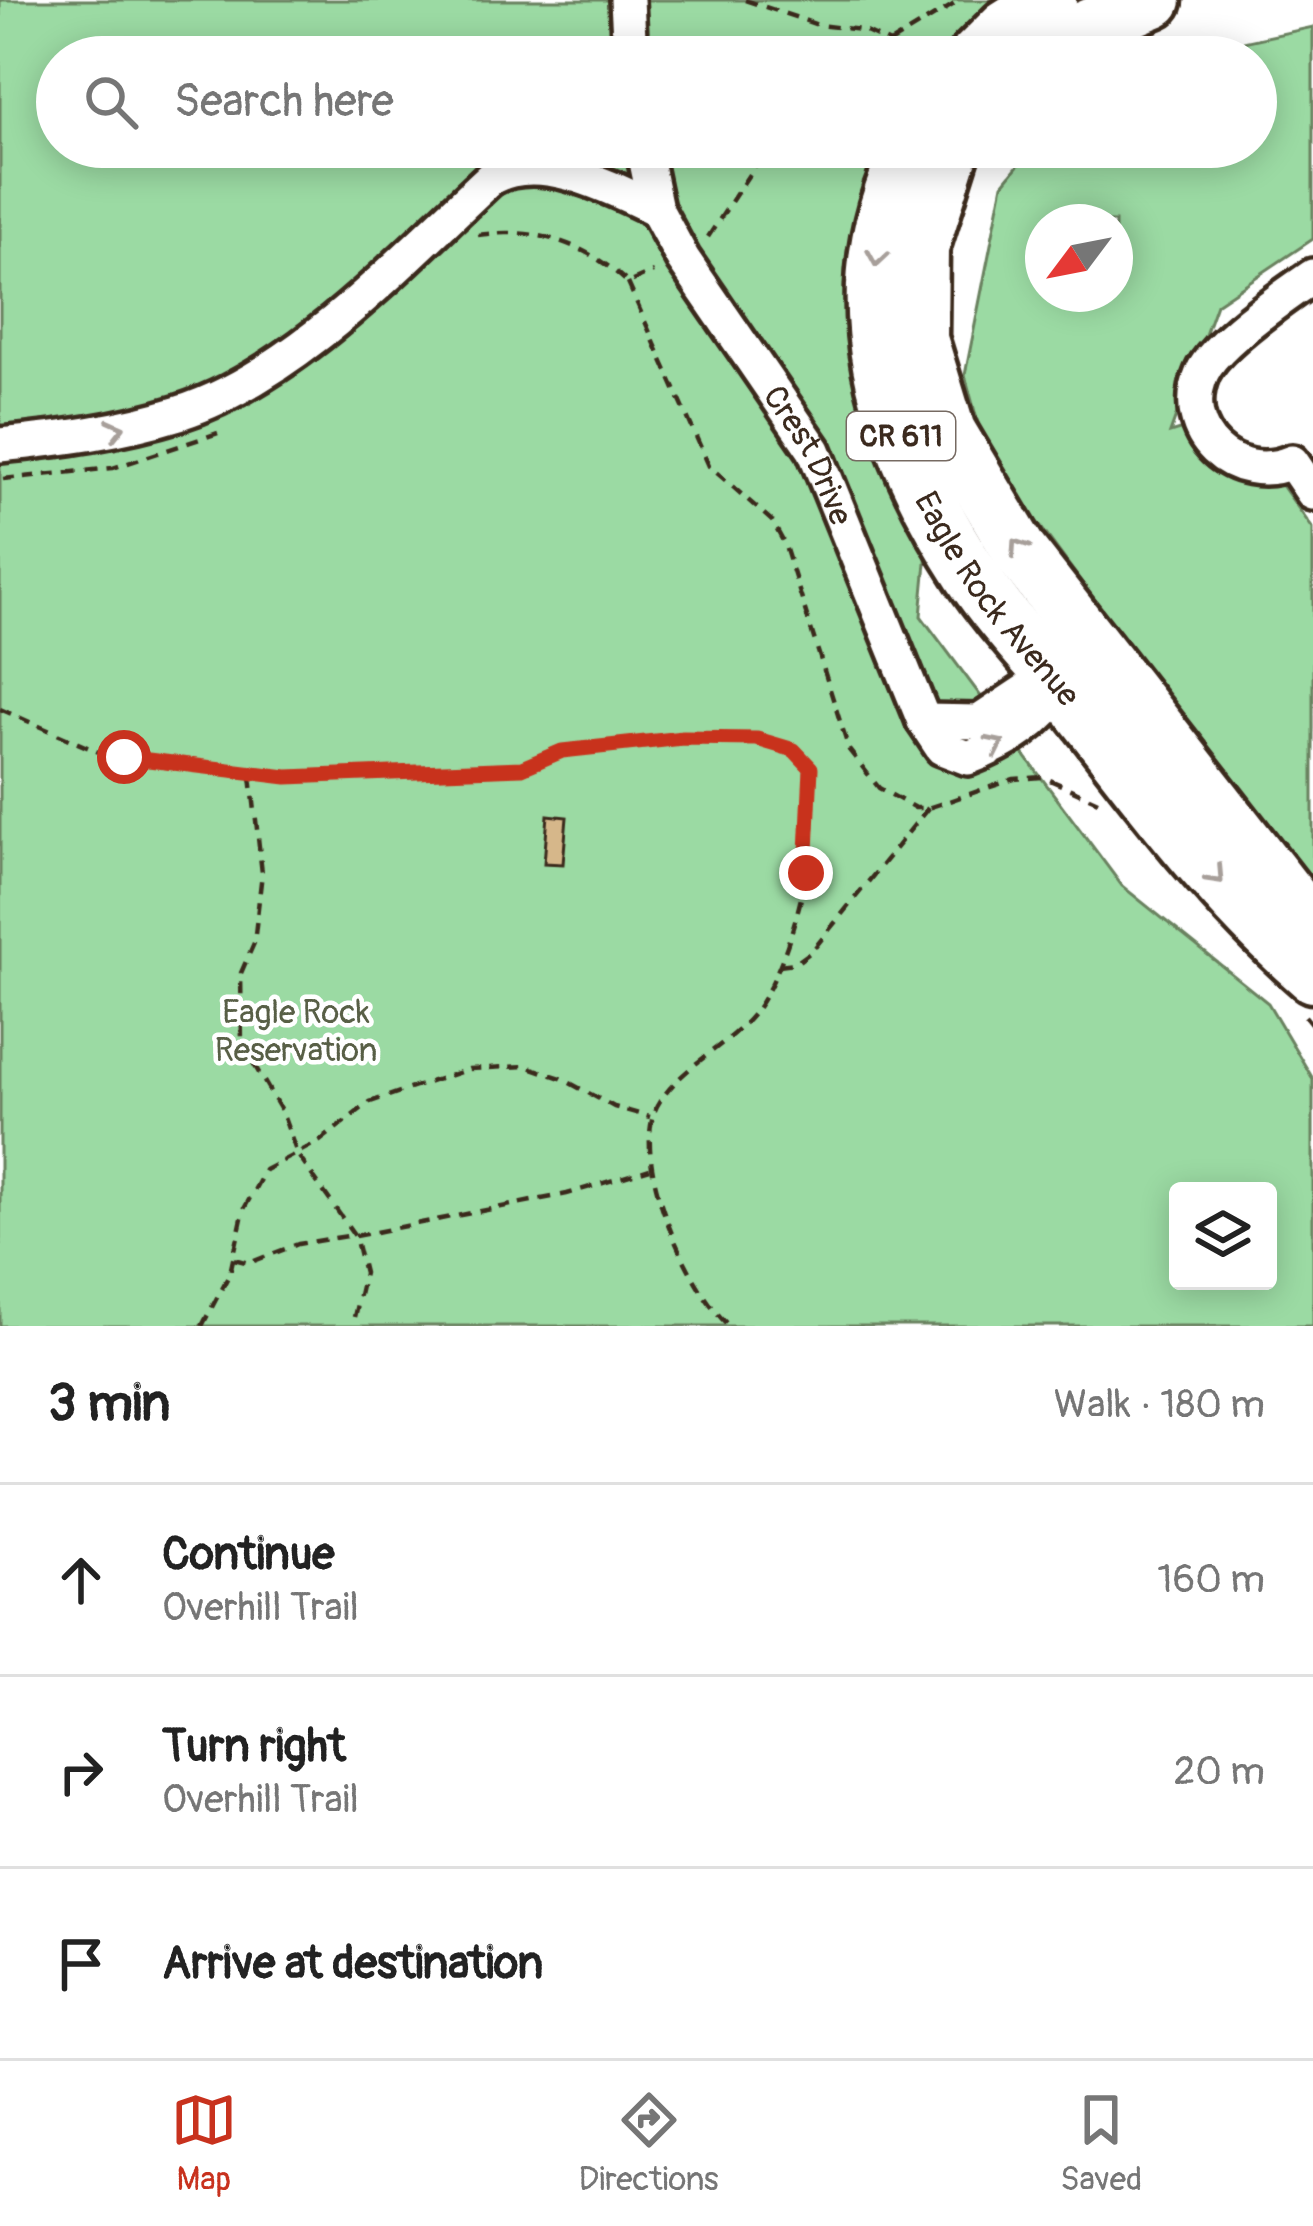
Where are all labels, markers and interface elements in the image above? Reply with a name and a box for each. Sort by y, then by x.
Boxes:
search box [36,36,1277,168]
icon: search [78,69,144,135]
text: Search here [174,74,394,130]
north arrow [1025,204,1133,312]
one-way arrow [866,247,891,267]
street label: Crest Drive [754,378,861,531]
road number: CR 611 [847,412,955,460]
one-way arrow [105,418,125,443]
street label: Eagle Rock Avenue [905,485,1089,715]
one-way arrow [1011,538,1033,560]
route start [97,730,151,784]
one-way arrow [984,736,1005,759]
route end [779,846,833,900]
one-way arrow [1202,862,1223,883]
park label: Eagle Rock Reservation [215,992,377,1071]
map controls [1169,1182,1277,1290]
button: layers [1169,1182,1277,1290]
text: 3 min [48,1372,170,1436]
text: Walk · 180 m [1054,1380,1265,1429]
text: Continue [162,1527,335,1583]
icon: ahead [48,1547,114,1613]
text: 160 m [1157,1555,1265,1604]
text: Overhill Trail [162,1583,359,1632]
text: Turn right [162,1719,346,1775]
icon: right [48,1739,114,1805]
text: 20 m [1173,1747,1265,1796]
text: Overhill Trail [162,1775,359,1824]
icon: arrive [48,1931,114,1997]
text: Arrive at destination [162,1936,543,1992]
tab: Map [171,2087,237,2200]
tab: Directions [579,2087,719,2200]
tab: Saved [1060,2087,1142,2200]

